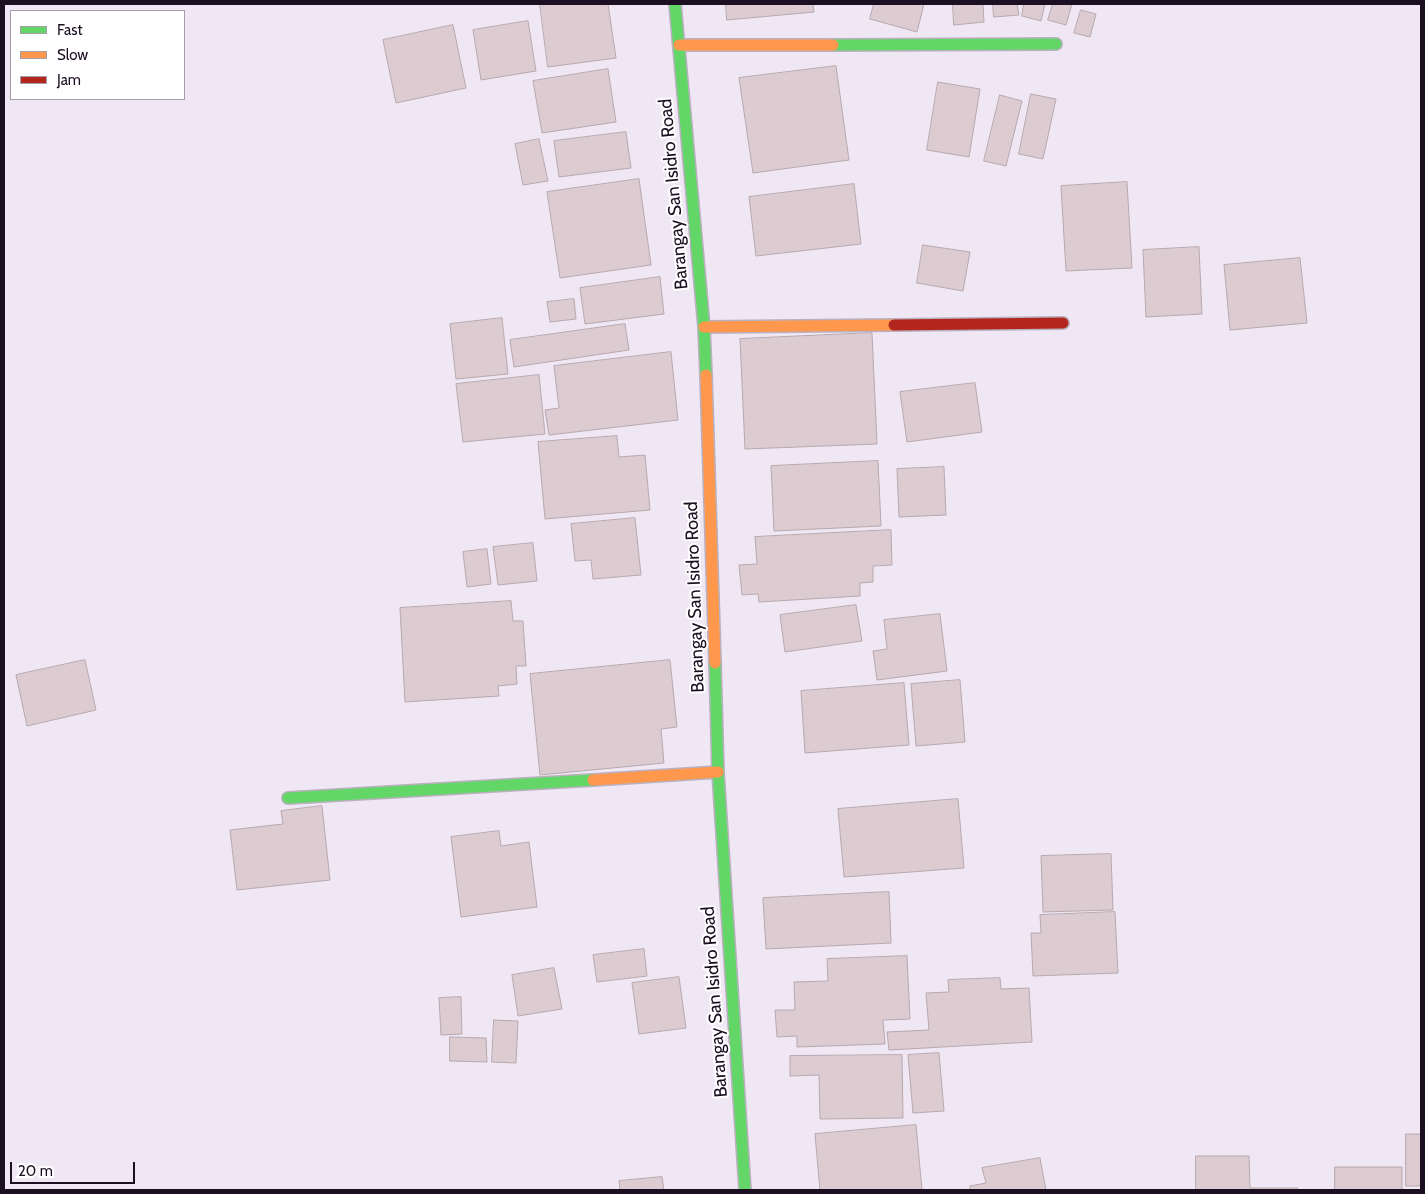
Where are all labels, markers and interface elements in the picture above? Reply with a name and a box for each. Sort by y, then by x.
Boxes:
legend [10,10,185,100]
text: Fast [57,21,82,39]
text: Slow [57,46,88,64]
text: Jam [57,71,81,89]
street label: Barangay San Isidro Road [655,98,693,290]
street label: Barangay San Isidro Road [681,501,709,693]
street label: Barangay San Isidro Road [698,906,732,1098]
scale bar [12,1152,138,1184]
text: 20 m [18,1162,53,1180]

